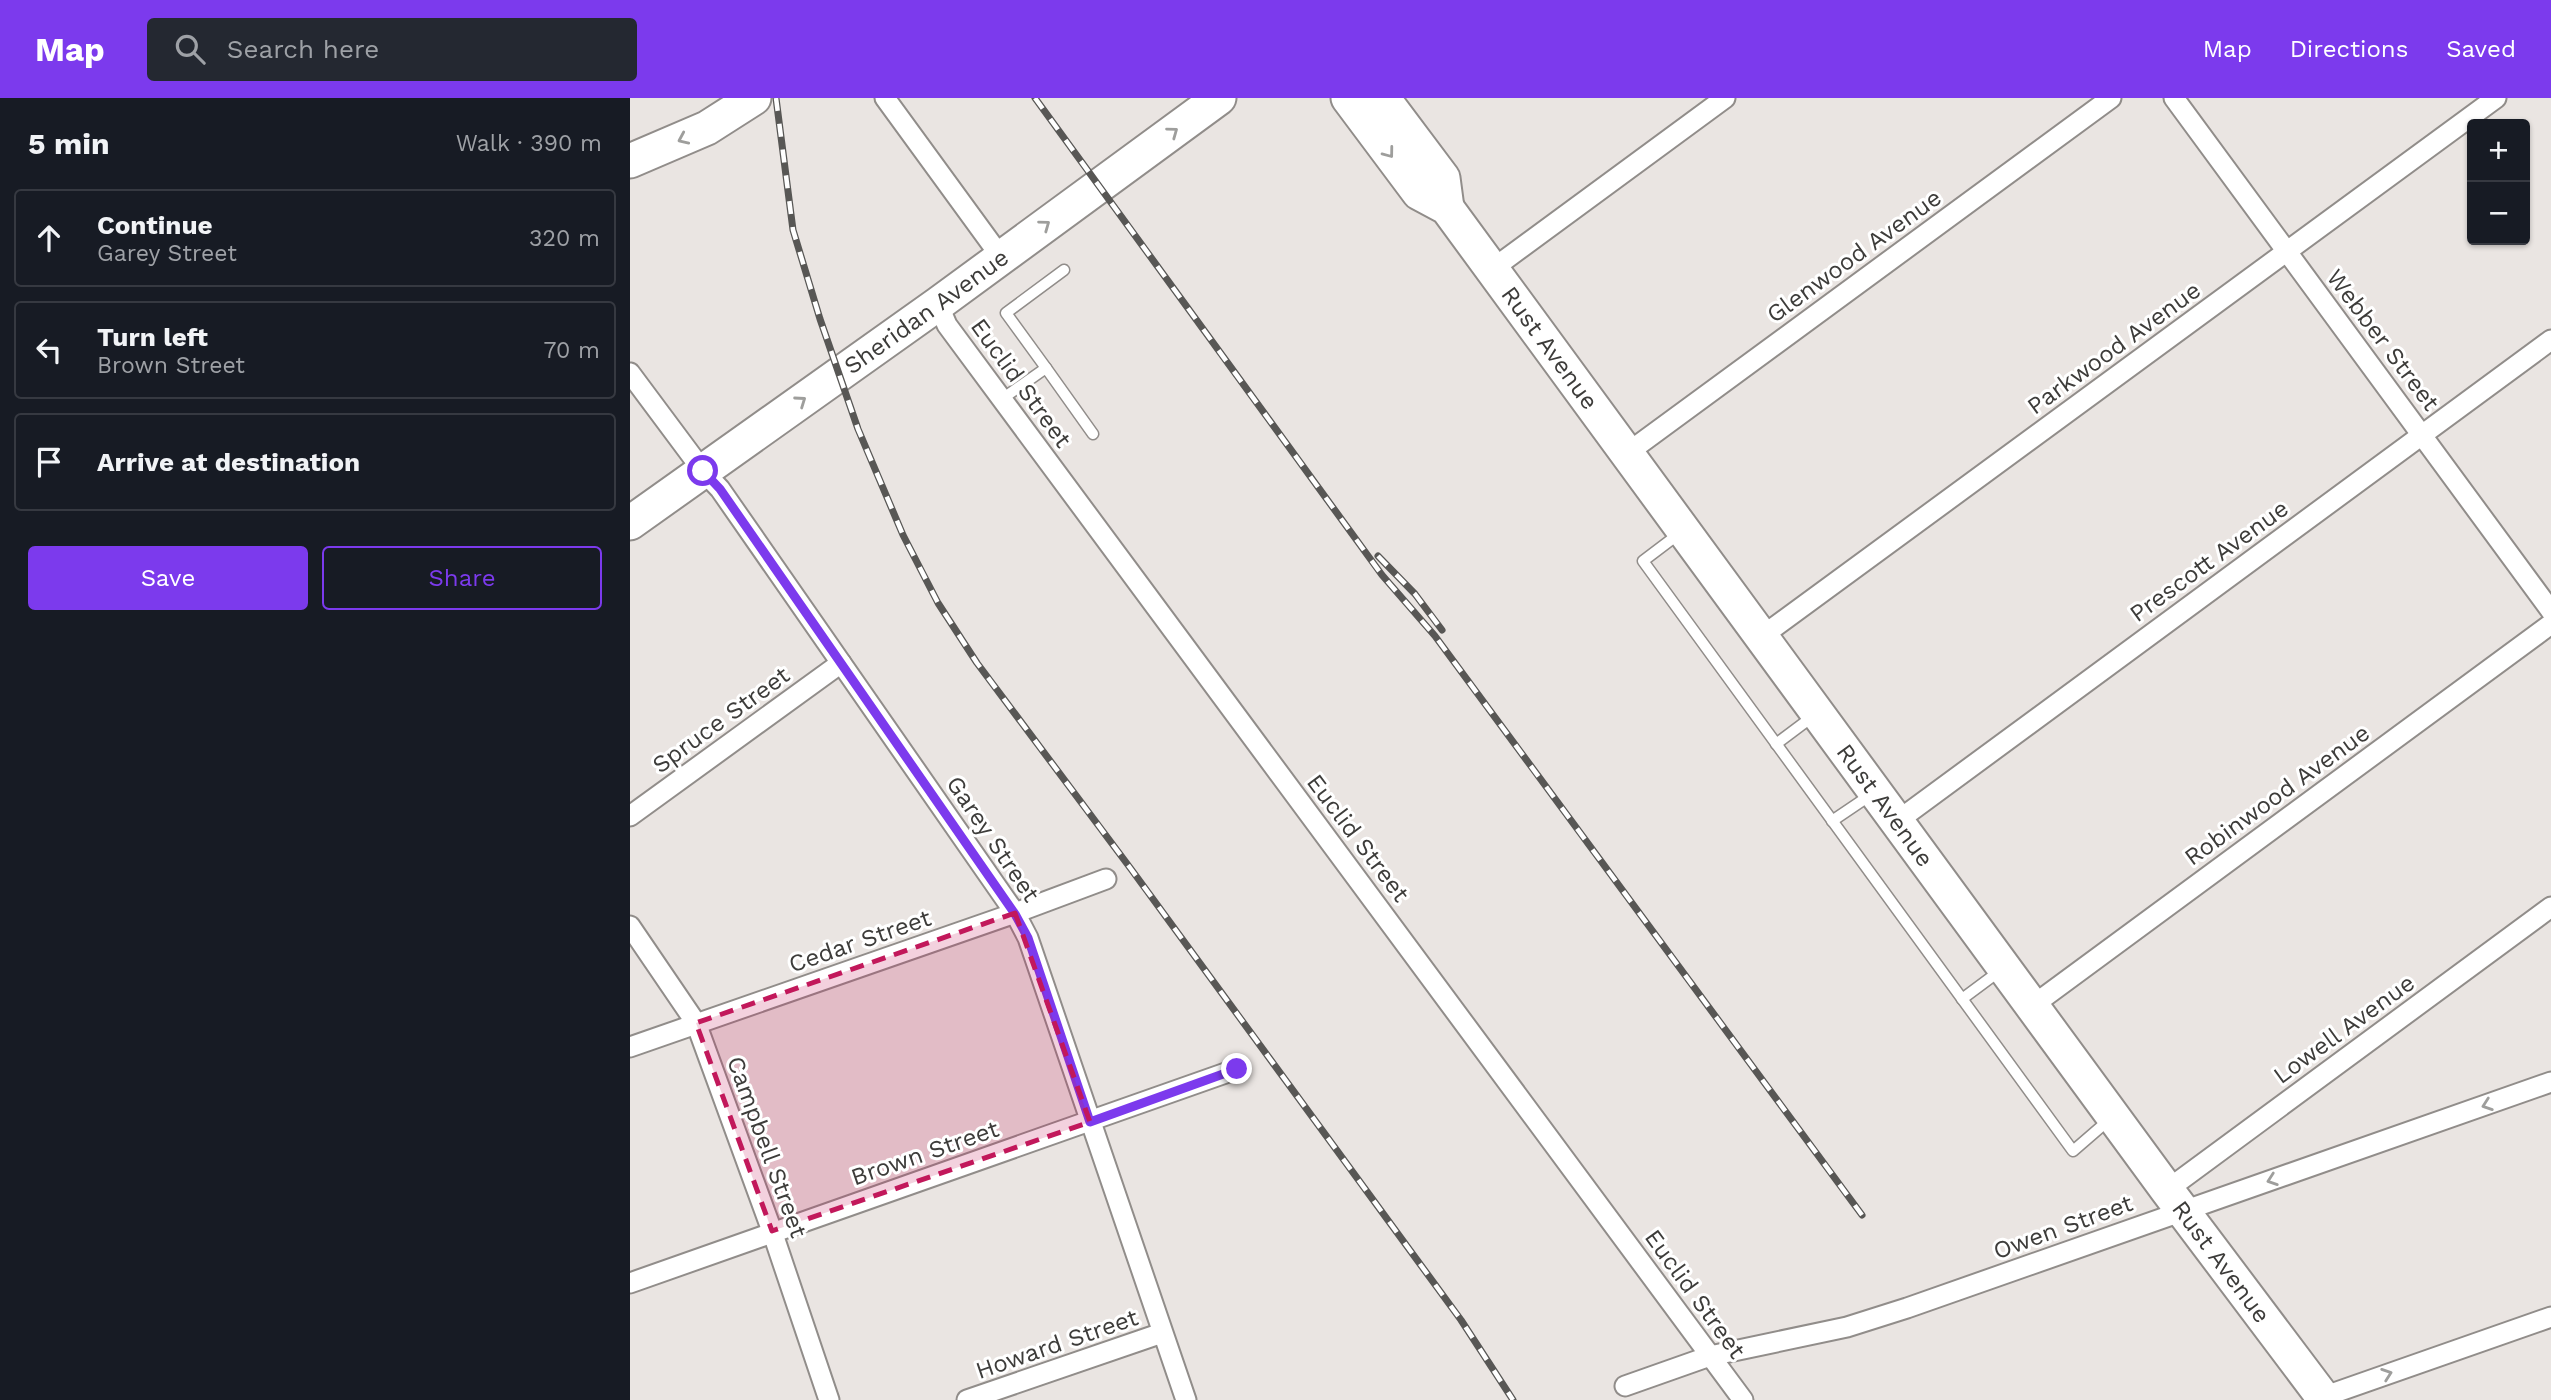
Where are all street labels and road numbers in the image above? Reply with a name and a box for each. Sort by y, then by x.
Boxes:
street label: Glenwood Avenue [1761,183,1947,329]
street label: Sheridan Avenue [839,243,1014,380]
street label: Webber Street [2321,264,2445,416]
street label: Parkwood Avenue [2022,276,2206,420]
street label: Rust Avenue [1495,281,1604,415]
street label: Euclid Street [965,313,1077,453]
street label: Prescott Avenue [2124,494,2294,628]
street label: Spruce Street [647,661,795,779]
street label: Robinwood Avenue [2179,719,2375,871]
street label: Rust Avenue [1831,738,1939,872]
street label: Euclid Street [1301,769,1415,907]
street label: Garey Street [941,771,1045,907]
street label: Cedar Street [785,904,935,978]
street label: Lowell Avenue [2268,968,2420,1090]
street label: Campbell Street [721,1052,813,1242]
street label: Brown Street [847,1115,1003,1191]
street label: Owen Street [1989,1189,2137,1265]
street label: Rust Avenue [2166,1195,2276,1328]
street label: Euclid Street [1639,1224,1751,1364]
street label: Howard Street [972,1303,1142,1385]

